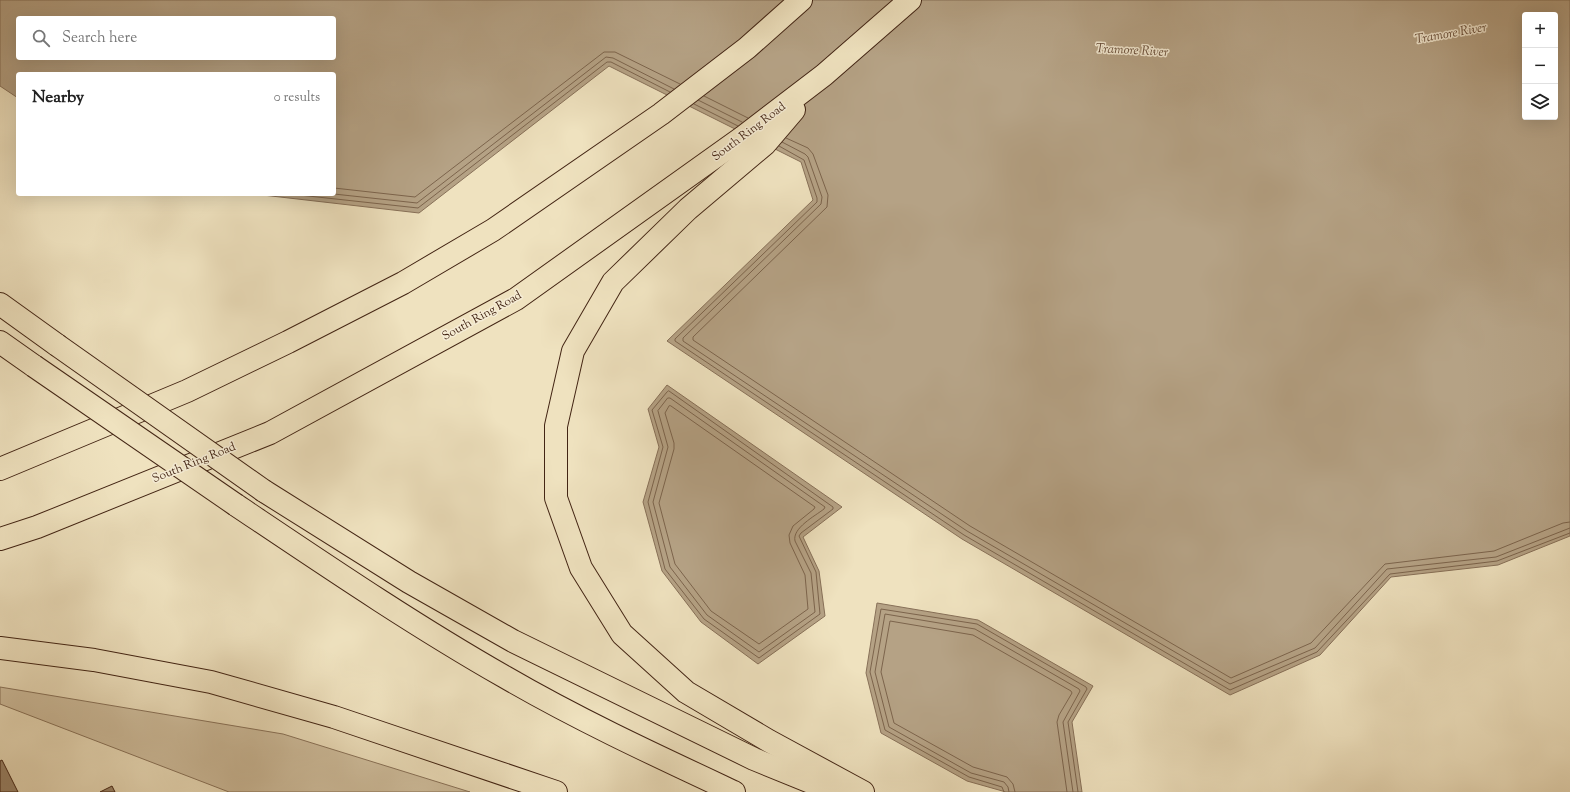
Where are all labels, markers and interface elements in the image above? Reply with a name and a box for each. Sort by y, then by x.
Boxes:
map controls [1522,12,1558,120]
button: + [1522,12,1558,48]
search box [16,16,336,60]
water label: Tramore River [1414,19,1489,49]
icon: search [30,27,52,49]
text: Search here [62,28,137,49]
water label: Tramore River [1095,40,1169,62]
button: − [1522,48,1558,84]
button: layers [1522,84,1558,120]
text: Nearby [32,86,84,110]
text: 0 results [274,89,320,107]
street label: South Ring Road [708,98,790,166]
street label: South Ring Road [439,287,525,345]
street label: South Ring Road [149,438,239,488]

